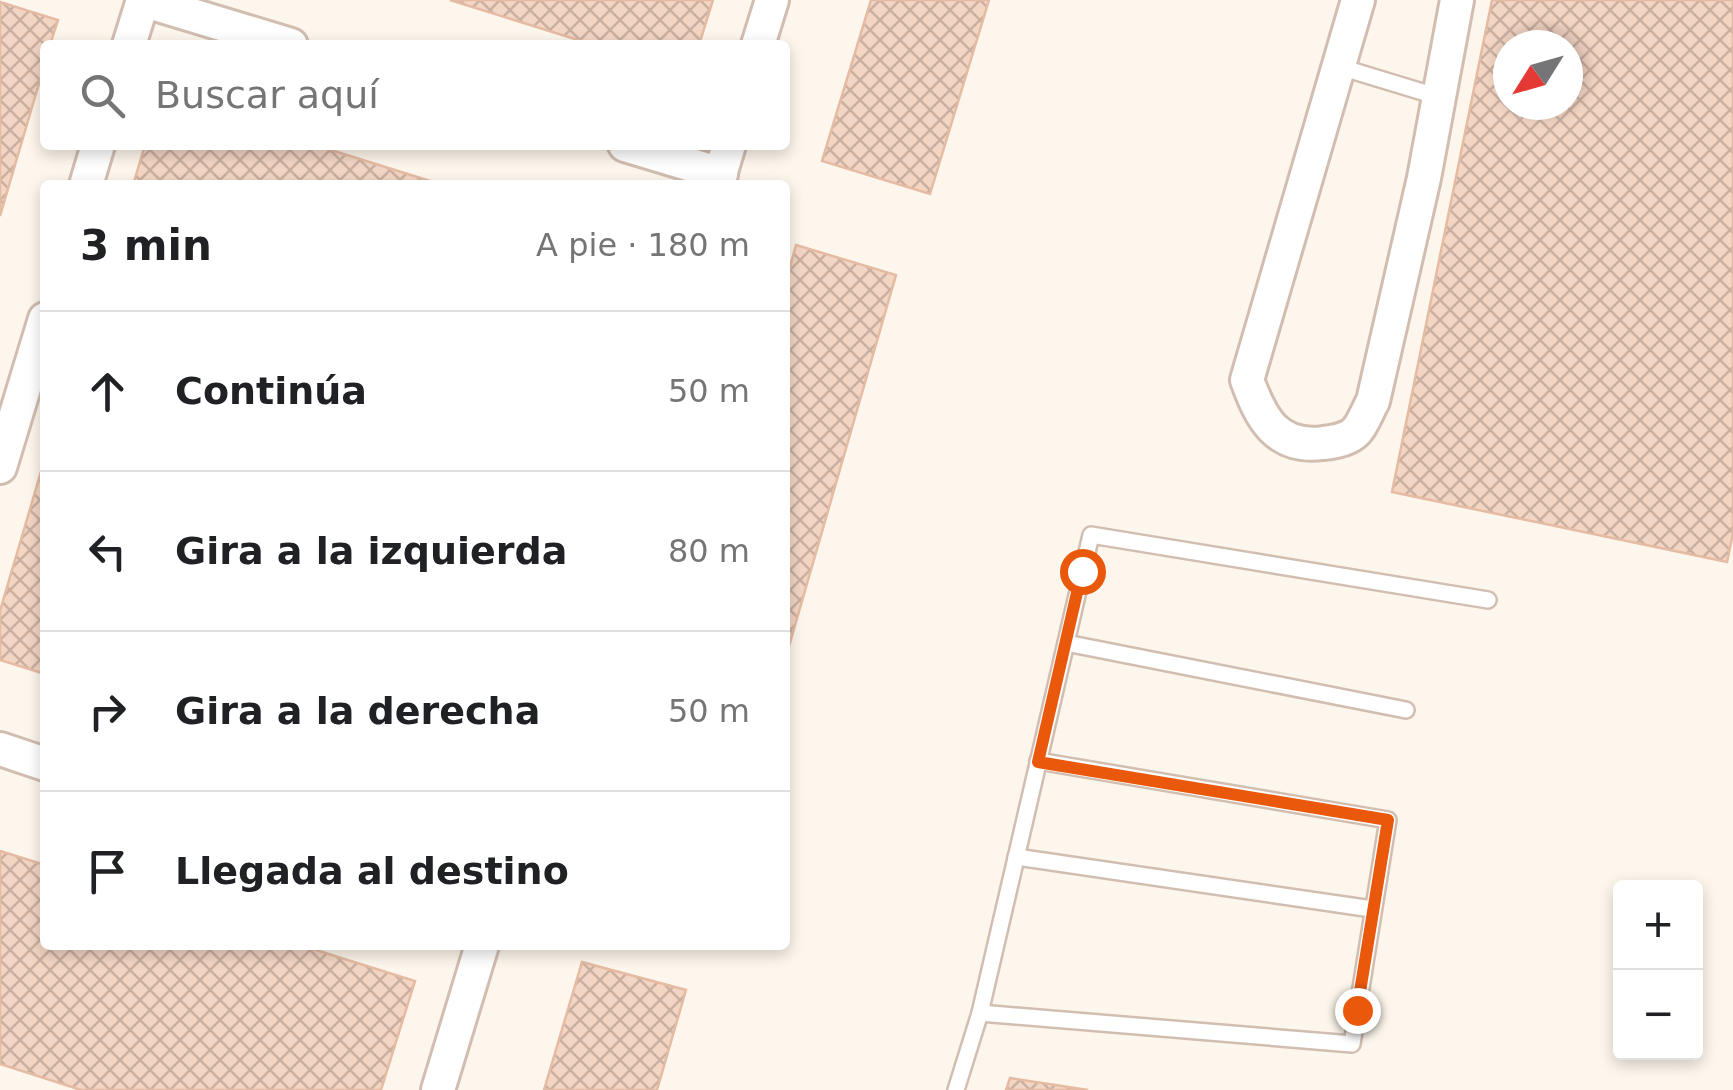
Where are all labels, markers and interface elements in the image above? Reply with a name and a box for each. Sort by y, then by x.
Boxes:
north arrow [1493,30,1583,120]
search box [40,40,790,150]
icon: search [75,68,130,123]
text: Buscar aquí [155,73,379,117]
text: 3 min [80,221,212,270]
text: A pie · 180 m [536,226,750,264]
icon: ahead [80,364,135,419]
text: Continúa [175,369,367,413]
text: 50 m [668,372,750,410]
icon: left [80,524,135,579]
text: Gira a la izquierda [175,529,567,573]
text: 80 m [668,532,750,570]
route start [1060,549,1106,595]
icon: right [80,684,135,739]
text: Gira a la derecha [175,689,540,733]
text: 50 m [668,692,750,730]
icon: arrive [80,844,135,899]
text: Llegada al destino [175,849,569,893]
map controls [1613,880,1703,1060]
button: + [1613,880,1703,970]
button: − [1613,970,1703,1060]
route end [1335,988,1381,1034]

